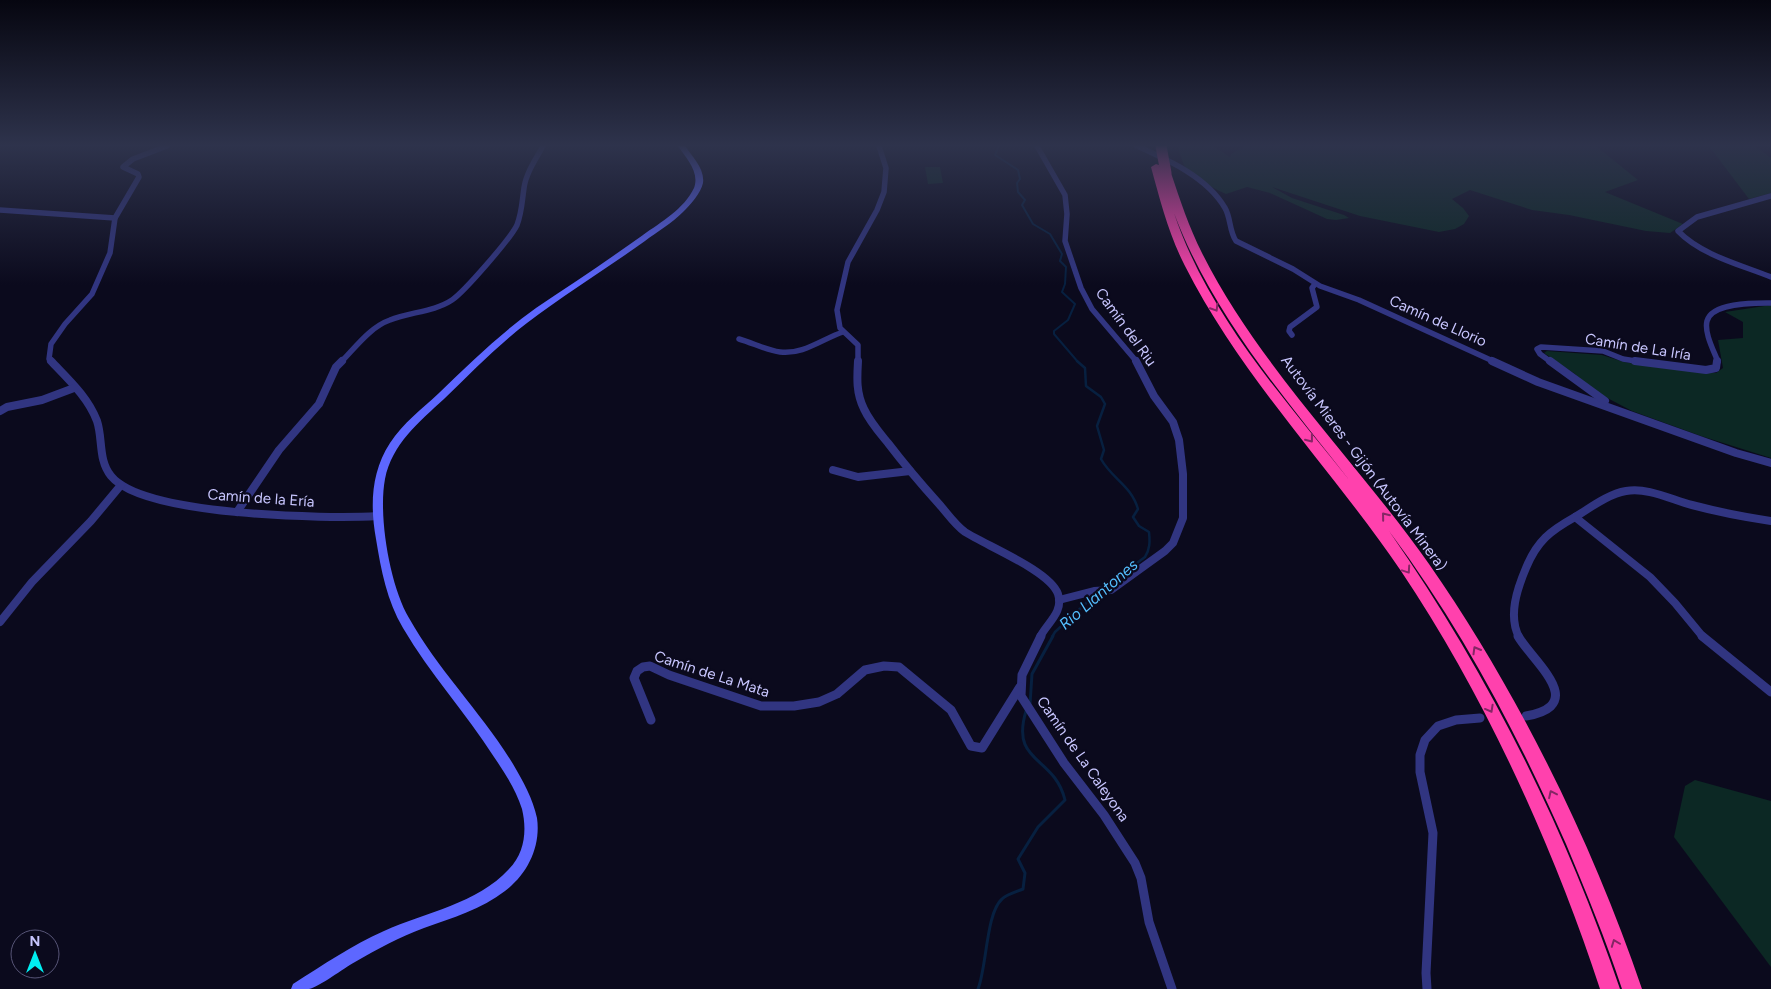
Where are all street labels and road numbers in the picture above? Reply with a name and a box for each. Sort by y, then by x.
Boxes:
street label: Camín del Riu [1092,284,1160,370]
street label: Camín de Llorio [1387,292,1490,351]
street label: Camín de La Iría [1584,330,1692,364]
street label: Autovía Mieres - Gijón (Autovía Minera) [1277,352,1451,574]
street label: Camín de la Ería [207,485,315,511]
street label: Camín de La Mata [652,647,772,701]
street label: Camín de La Caleyona [1033,693,1133,825]

